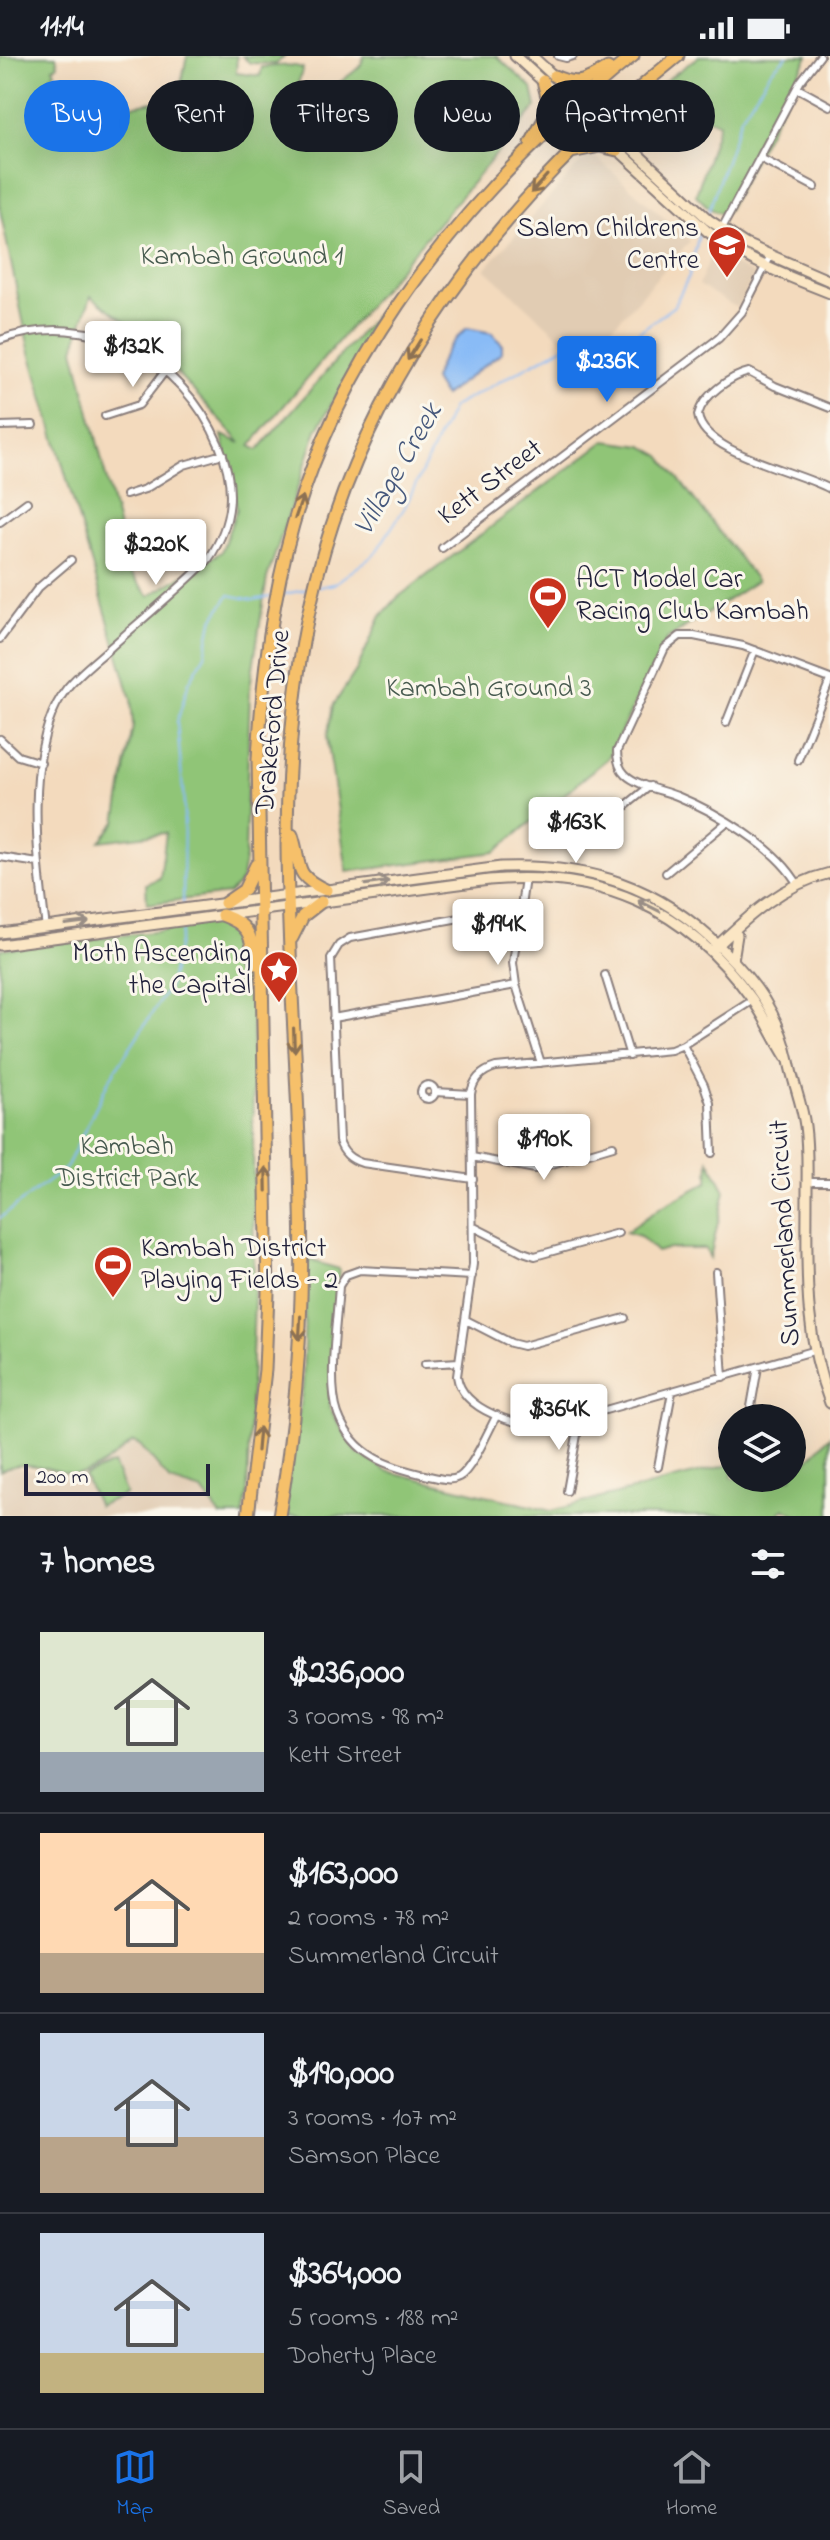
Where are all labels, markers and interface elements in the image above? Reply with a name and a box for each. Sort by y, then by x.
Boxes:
text: 11:14 [40,6,84,50]
chip: Buy [24,80,130,152]
chip: Rent [146,80,254,152]
chip: Filters [270,80,398,152]
chip: New [414,80,520,152]
chip: Apartment [536,80,715,152]
one-way arrow [530,173,548,193]
place label: Salem Childrens Centre [516,209,699,282]
school or university icon: Salem Childrens Centre [706,224,748,279]
park label: Kambah Ground 1 [141,237,343,278]
pin: $132K [77,321,189,389]
text: $132K [103,328,163,366]
pin: $236K [551,336,663,404]
one-way arrow [406,338,422,361]
text: $236K [575,343,639,381]
water label: Village Creek [343,394,456,545]
street label: Kett Street [430,430,552,536]
one-way arrow [293,494,308,519]
pin: $220K [100,519,212,587]
text: $220K [123,526,189,564]
place label: ACT Model Car Racing Club Kambah [576,560,809,633]
sports icon: ACT Model Car Racing Club Kambah [527,575,569,630]
street label: Drakeford Drive [245,628,303,817]
park label: Kambah Ground 3 [386,669,592,710]
pin: $163K [520,797,632,865]
text: $163K [547,804,605,842]
one-way arrow [364,875,389,890]
one-way arrow [637,898,661,914]
pin: $194K [442,899,554,967]
text: $194K [470,906,526,944]
one-way arrow [64,915,89,930]
place label: Moth Ascending the Capital [72,934,251,1007]
place icon: Moth Ascending the Capital [258,949,300,1004]
one-way arrow [286,1026,301,1053]
pin: $190K [488,1114,600,1182]
street label: Summerland Circuit [760,1119,812,1347]
text: $190K [516,1121,572,1159]
park label: Kambah District Park [55,1127,199,1200]
one-way arrow [259,1166,274,1193]
place label: Kambah District Playing Fields - 2 [141,1229,338,1302]
sports icon: Kambah District Playing Fields - 2 [92,1244,134,1299]
one-way arrow [292,1314,307,1341]
pin: $364K [503,1384,615,1452]
text: $364K [528,1391,590,1429]
map controls [718,1404,806,1492]
button: layers [718,1404,806,1492]
one-way arrow [251,1426,266,1453]
scale bar [24,1460,210,1496]
text: 200 m [36,1462,89,1494]
text: 7 homes [40,1539,155,1589]
icon: filters [746,1542,790,1586]
text: $236,000 [288,1649,404,1699]
icon: home [104,1664,200,1760]
text: 3 rooms · 98 m² [288,1699,444,1737]
text: Kett Street [288,1737,402,1775]
text: $163,000 [288,1850,398,1900]
icon: home [104,1865,200,1961]
text: 2 rooms · 78 m² [288,1900,449,1938]
text: Summerland Circuit [288,1938,499,1976]
text: $190,000 [288,2050,394,2100]
icon: home [104,2065,200,2161]
text: 3 rooms · 107 m² [288,2100,457,2138]
text: Samson Place [288,2138,440,2176]
text: $364,000 [288,2250,402,2300]
icon: home [104,2265,200,2361]
text: 5 rooms · 188 m² [288,2300,459,2338]
text: Doherty Place [288,2338,437,2376]
tab: Map [113,2445,157,2525]
tab: Saved [383,2445,440,2525]
tab: Home [666,2445,717,2525]

